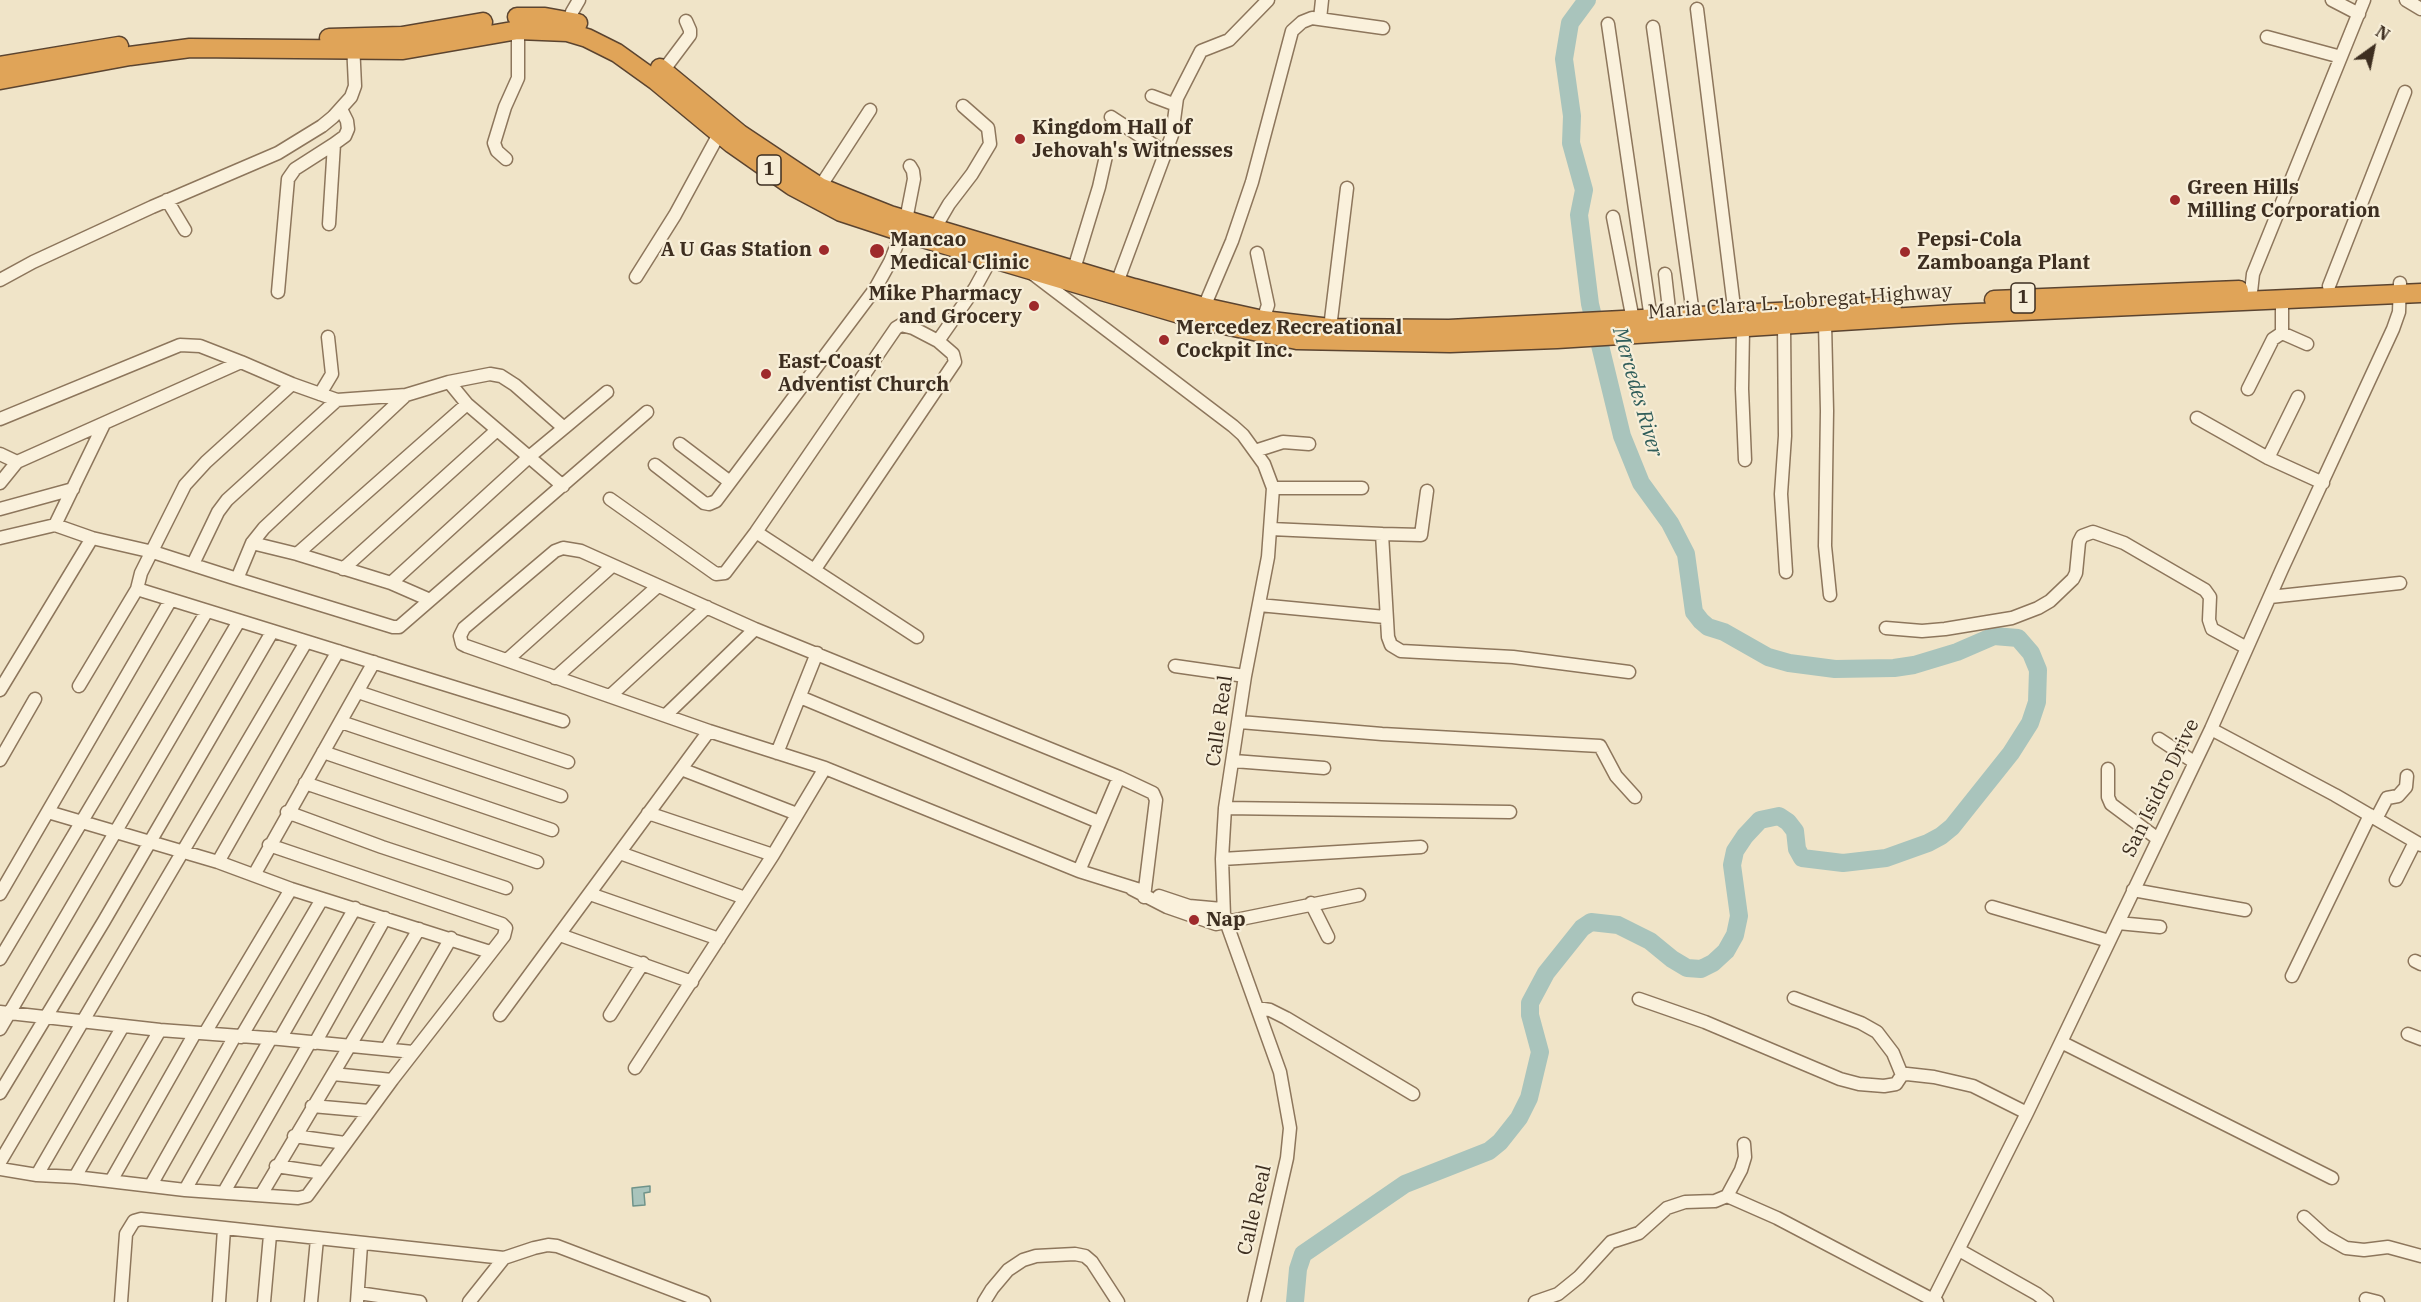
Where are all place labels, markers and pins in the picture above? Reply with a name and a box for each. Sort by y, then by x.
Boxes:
place label: Kingdom Hall of Jehovah's Witnesses [1032,116,1233,163]
marker: Kingdom Hall of Jehovah's Witnesses [1013,132,1027,146]
place label: Green Hills Milling Corporation [2187,176,2380,223]
marker: Green Hills Milling Corporation [2168,193,2182,207]
place label: Mancao Medical Clinic [890,228,1029,275]
place label: Pepsi-Cola Zamboanga Plant [1917,228,2090,275]
place label: A U Gas Station [661,238,812,262]
marker: Mancao Medical Clinic [868,242,886,260]
marker: A U Gas Station [817,243,831,257]
marker: Pepsi-Cola Zamboanga Plant [1898,245,1912,259]
place label: Mike Pharmacy and Grocery [868,282,1022,329]
marker: Mike Pharmacy and Grocery [1027,299,1041,313]
place label: Mercedez Recreational Cockpit Inc. [1176,316,1402,363]
marker: Mercedez Recreational Cockpit Inc. [1157,333,1171,347]
place label: East-Coast Adventist Church [778,350,949,397]
marker: East-Coast Adventist Church [759,367,773,381]
place label: Nap [1206,908,1246,932]
marker: Nap [1187,913,1201,927]

